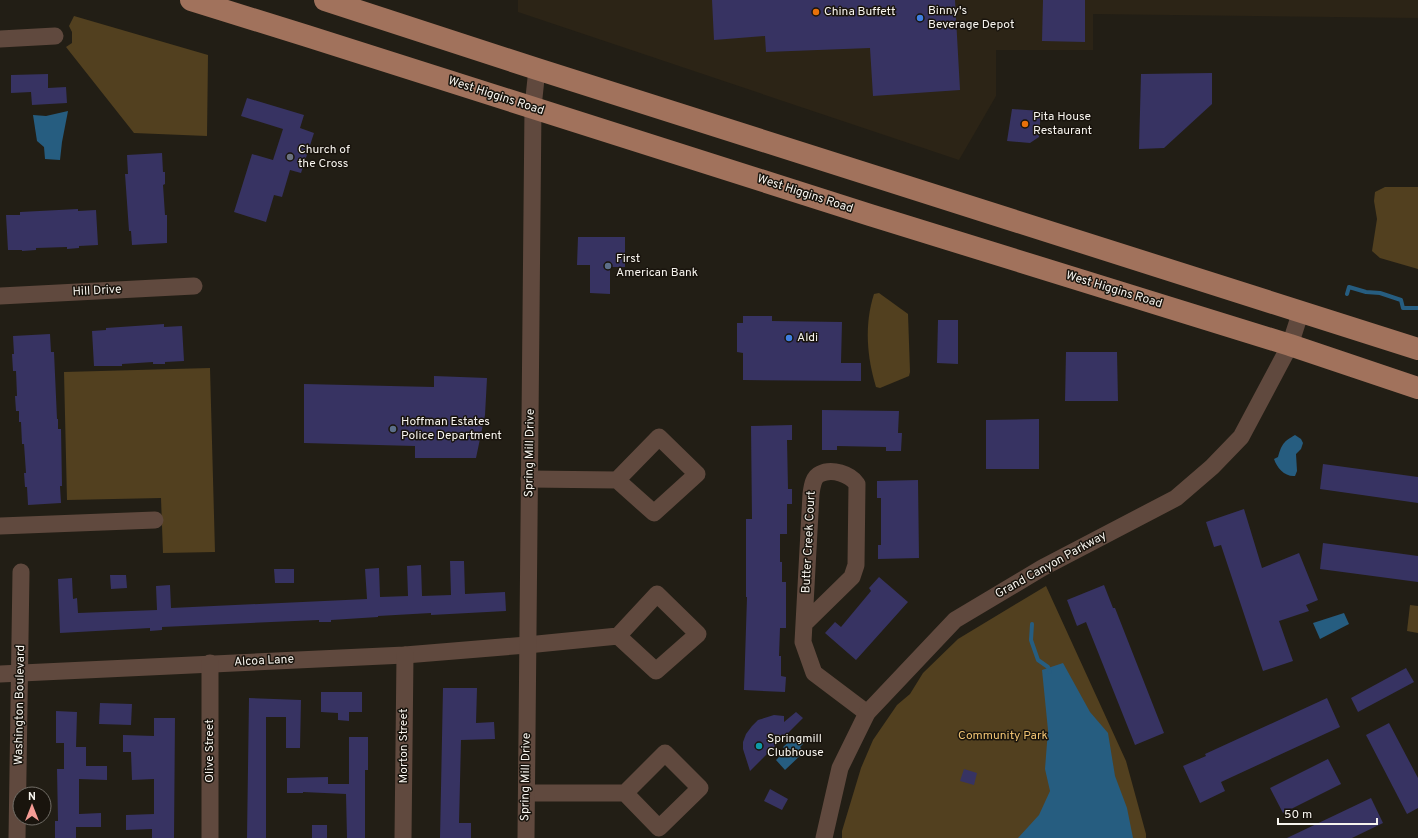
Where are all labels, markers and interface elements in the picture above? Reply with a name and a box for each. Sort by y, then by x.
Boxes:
place label: Binny's Beverage Depot [928,3,1014,33]
place label: China Buffett [824,4,895,20]
marker: China Buffett [811,7,821,17]
marker: Binny's Beverage Depot [915,13,925,23]
street label: West Higgins Road [446,73,546,119]
place label: Pita House Restaurant [1033,109,1092,139]
marker: Pita House Restaurant [1020,119,1030,129]
place label: Church of the Cross [298,142,350,172]
marker: Church of the Cross [285,152,295,162]
street label: West Higgins Road [755,171,855,217]
place label: First American Bank [616,251,698,281]
marker: First American Bank [603,261,613,271]
street label: West Higgins Road [1064,268,1164,312]
street label: Hill Drive [72,282,122,300]
place label: Aldi [797,330,818,346]
marker: Aldi [784,333,794,343]
street label: Spring Mill Drive [521,409,539,497]
place label: Hoffman Estates Police Department [401,414,502,444]
marker: Hoffman Estates Police Department [388,424,398,434]
street label: Butter Creek Court [798,490,820,594]
street label: Grand Canyon Parkway [993,528,1109,602]
street label: Washington Boulevard [11,645,29,765]
street label: Alcoa Lane [234,651,294,671]
street label: Morton Street [396,709,412,783]
street label: Olive Street [202,719,218,783]
park label: Community Park [958,728,1048,744]
place label: Springmill Clubhouse [767,731,824,761]
street label: Spring Mill Drive [517,733,535,821]
marker: Springmill Clubhouse [754,741,764,751]
north arrow [12,786,52,826]
text: N [28,790,36,804]
scale bar [1278,800,1377,826]
text: 50 m [1284,807,1312,823]

